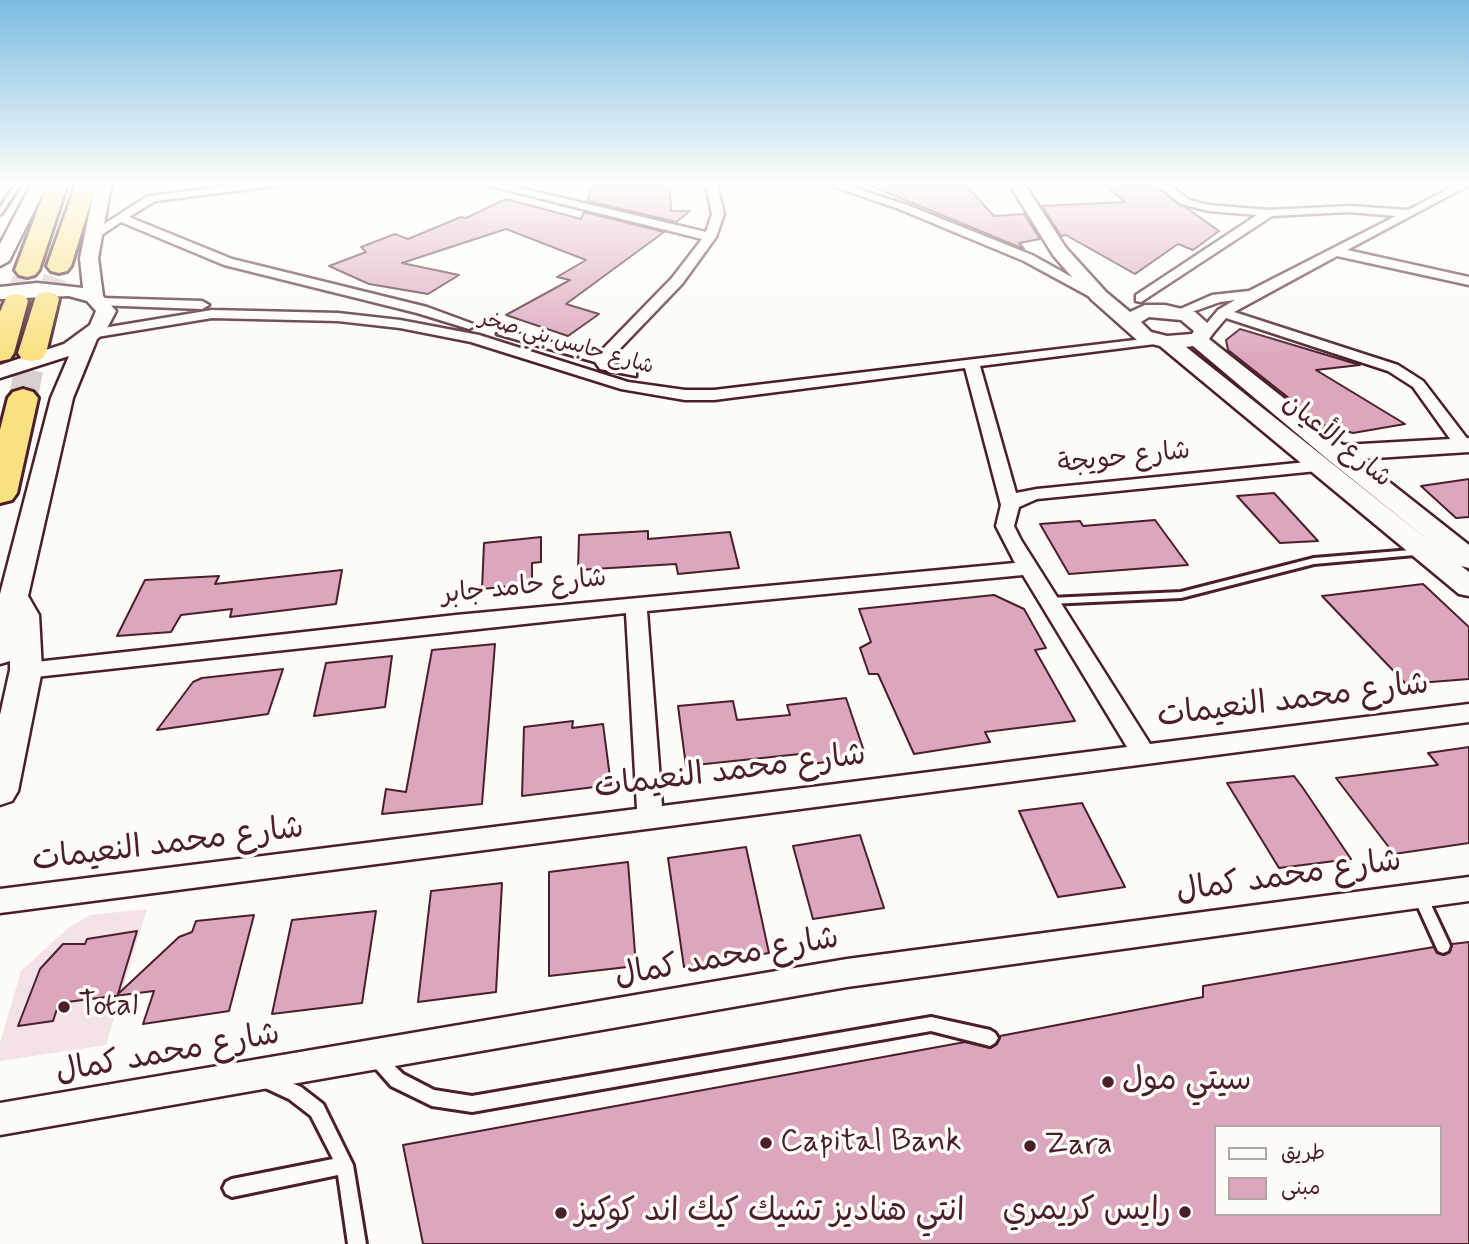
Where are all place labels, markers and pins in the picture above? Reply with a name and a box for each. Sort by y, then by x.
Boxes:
place label: Total [78,988,138,1026]
marker: Total [56,999,72,1015]
place label: سيتي مول [1122,1063,1252,1101]
marker: سيتي مول [1100,1074,1116,1090]
place label: Capital Bank [780,1124,962,1162]
place label: Zara [1044,1127,1113,1165]
marker: Capital Bank [758,1135,774,1151]
marker: Zara [1022,1138,1038,1154]
place label: رايس كريمري [1002,1193,1171,1231]
place label: انتي هناديز تشيك كيك اند كوكيز [575,1194,965,1232]
marker: رايس كريمري [1177,1204,1193,1220]
marker: انتي هناديز تشيك كيك اند كوكيز [553,1205,569,1221]

